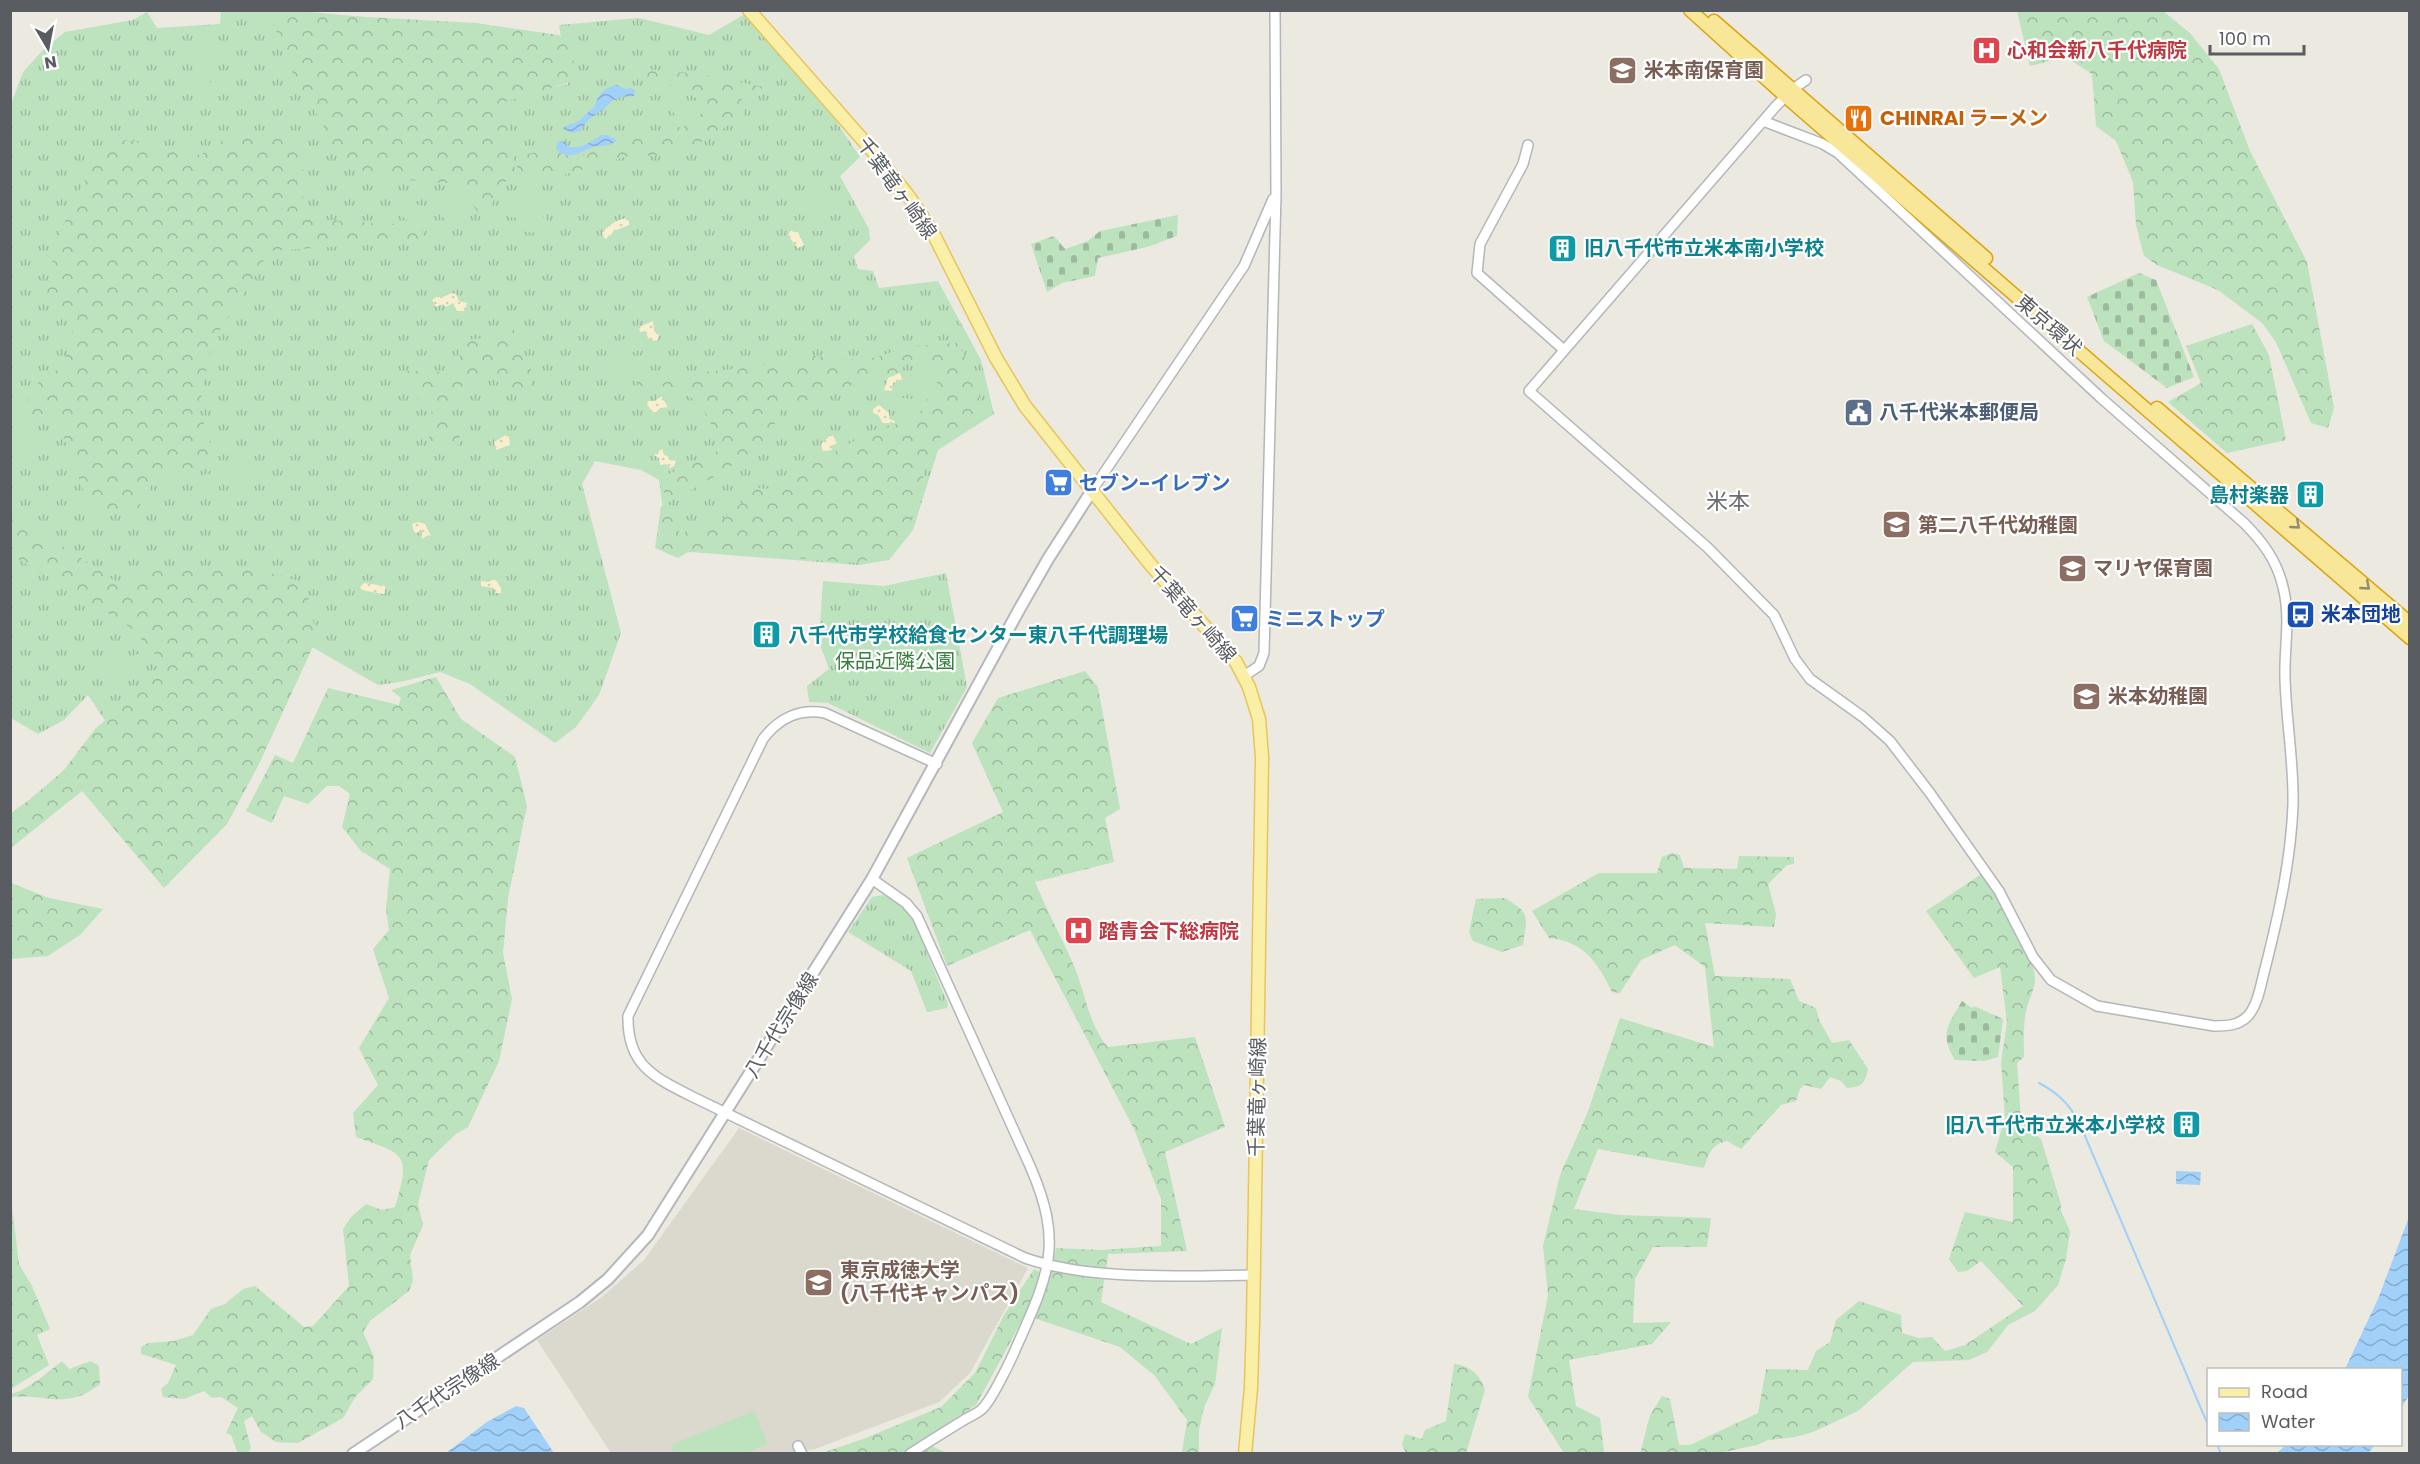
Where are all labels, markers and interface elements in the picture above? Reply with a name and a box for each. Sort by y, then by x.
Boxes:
north arrow [18,18,78,78]
scale bar [2210,18,2304,56]
text: 100 m [2219,26,2271,51]
hospital icon: 心和会新八千代病院 [1970,34,2002,66]
place label: 心和会新八千代病院 [2007,36,2187,64]
text: N [43,50,58,75]
school or university icon: 米本南保育園 [1607,54,1639,86]
place label: 米本南保育園 [1644,56,1764,84]
restaurant icon: CHINRAI ラーメン [1843,102,1875,134]
place label: CHINRAI ラーメン [1880,104,2048,132]
street label: 千葉竜ヶ崎線 [850,131,944,245]
building icon: 旧八千代市立米本南小学校 [1547,232,1579,264]
place label: 旧八千代市立米本南小学校 [1584,234,1824,262]
street label: 東京環状 [2010,288,2088,362]
public building icon: 八千代米本郵便局 [1842,396,1874,428]
place label: 八千代米本郵便局 [1879,398,2039,426]
supermarket icon: セブン-イレブン [1042,467,1074,499]
place label: セブン-イレブン [1079,469,1231,497]
building icon: 島村楽器 [2294,479,2326,511]
place label: 島村楽器 [2209,481,2289,509]
district label: 米本 [1706,486,1750,517]
school or university icon: 第二八千代幼稚園 [1881,509,1913,541]
place label: 第二八千代幼稚園 [1918,511,2078,539]
one-way arrow [2289,518,2300,529]
school or university icon: マリヤ保育園 [2056,552,2088,584]
place label: マリヤ保育園 [2093,554,2213,582]
street label: 千葉竜ヶ崎線 [1143,560,1243,668]
one-way arrow [2359,579,2370,590]
bus stop icon: 米本団地 [2284,598,2316,630]
place label: 米本団地 [2321,600,2401,628]
supermarket icon: ミニストップ [1228,603,1260,635]
place label: ミニストップ [1265,605,1385,633]
building icon: 八千代市学校給食センター東八千代調理場 [751,619,783,651]
place label: 八千代市学校給食センター東八千代調理場 [788,621,1168,649]
park label: 保品近隣公園 [835,647,955,675]
school or university icon: 米本幼稚園 [2071,680,2103,712]
place label: 米本幼稚園 [2108,682,2208,710]
hospital icon: 踏青会下総病院 [1062,915,1094,947]
place label: 踏青会下総病院 [1099,917,1239,945]
street label: 八千代宗像線 [737,967,825,1083]
street label: 千葉竜ヶ崎線 [1242,1037,1272,1157]
building icon: 旧八千代市立米本小学校 [2170,1109,2202,1141]
place label: 旧八千代市立米本小学校 [1945,1111,2165,1139]
place label: 東京成徳大学 (八千代キャンパス) [840,1256,1019,1307]
school or university icon: 東京成徳大学 (八千代キャンパス) [803,1266,835,1298]
street label: 八千代宗像線 [389,1347,505,1435]
legend [2207,1368,2402,1446]
text: Road [2261,1379,2308,1404]
text: Water [2261,1409,2315,1434]

